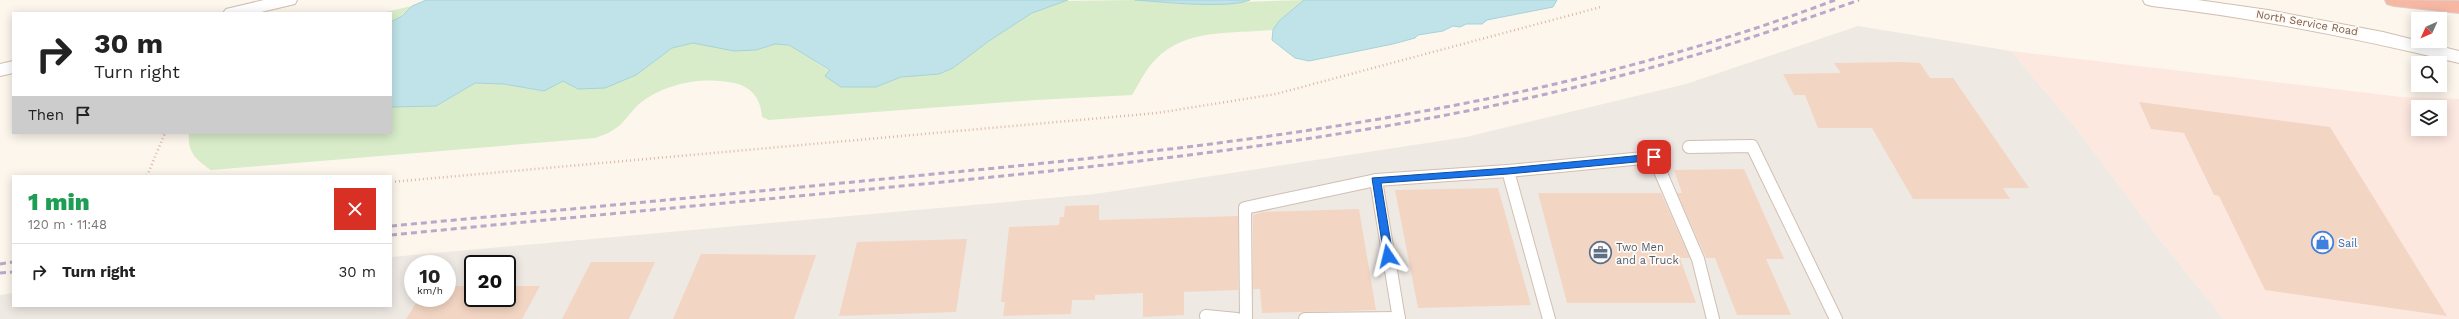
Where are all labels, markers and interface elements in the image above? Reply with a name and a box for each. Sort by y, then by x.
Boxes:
street label: North Service Road [2255,8,2359,38]
north arrow [2411,12,2447,48]
map controls [2411,12,2447,136]
text: 30 m [94,27,163,60]
icon: right [28,28,80,80]
button: search [2411,56,2447,92]
text: Turn right [94,61,180,82]
button: layers [2411,100,2447,136]
icon: arrive [72,104,94,126]
text: Then [28,106,64,124]
pin [1637,140,1671,174]
icon: arrive [1643,146,1665,168]
text: 1 min [28,188,90,216]
button: close [334,188,376,230]
text: 120 m · 11:48 [28,217,107,232]
shop icon: Sail [2309,230,2335,256]
position arrow [1367,235,1409,277]
place label: Sail [2338,237,2358,250]
office icon: Two Men and a Truck [1587,240,1613,266]
place label: Two Men and a Truck [1616,241,1679,267]
speed limit sign: 20 [464,255,516,307]
icon: right [28,261,50,283]
text: Turn right [62,263,135,281]
text: 30 m [339,263,376,281]
text: 10 [419,264,441,288]
text: km/h [417,285,443,296]

